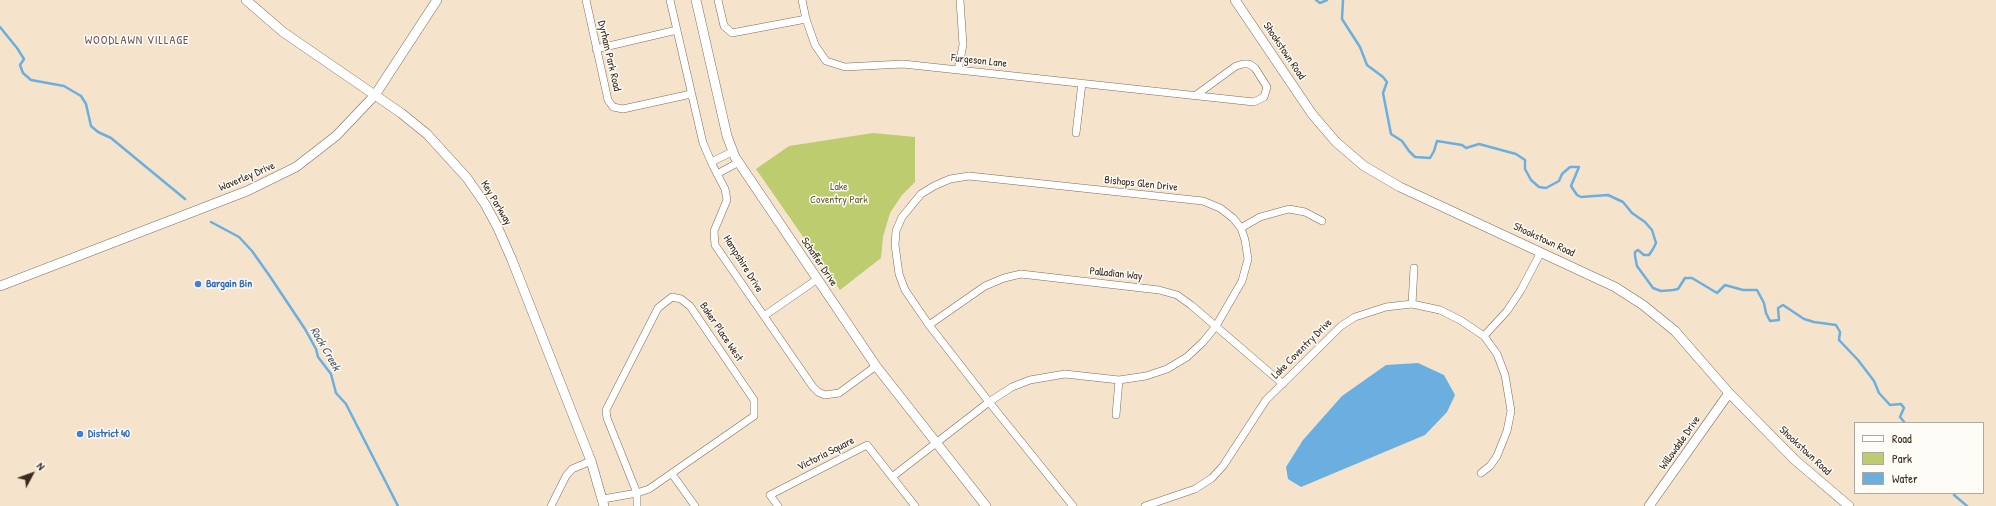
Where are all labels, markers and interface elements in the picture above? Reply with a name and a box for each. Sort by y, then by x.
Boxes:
street label: Dyrham Park Road [594,19,624,93]
street label: Shookstown Road [1260,20,1308,82]
district label: WOODLAWN VILLAGE [85,34,189,48]
street label: Furgeson Lane [950,52,1008,70]
street label: Waverley Drive [217,159,277,195]
street label: Bishops Glen Drive [1104,174,1178,194]
street label: Key Parkway [478,178,514,228]
park label: Lake Coventry Park [810,180,868,206]
street label: Shookstown Road [1511,220,1577,260]
street label: Hampshire Drive [720,233,766,295]
street label: Schaffer Drive [798,235,840,289]
street label: Palladian Way [1089,265,1143,283]
place label: Bargain Bin [206,277,252,291]
marker: Bargain Bin [193,279,203,289]
street label: Baker Place West [696,300,746,364]
street label: Lake Coventry Drive [1269,316,1335,382]
water label: Rock Creek [307,324,343,374]
street label: Willowdale Drive [1657,414,1703,472]
legend [1854,422,1984,494]
street label: Shookstown Road [1776,424,1834,478]
place label: District 40 [88,427,130,441]
marker: District 40 [75,429,85,439]
text: Road [1892,430,1912,447]
street label: Victoria Square [795,434,857,474]
text: Park [1892,450,1912,467]
north arrow [12,454,52,494]
text: N [34,459,48,473]
text: Water [1892,470,1918,487]

